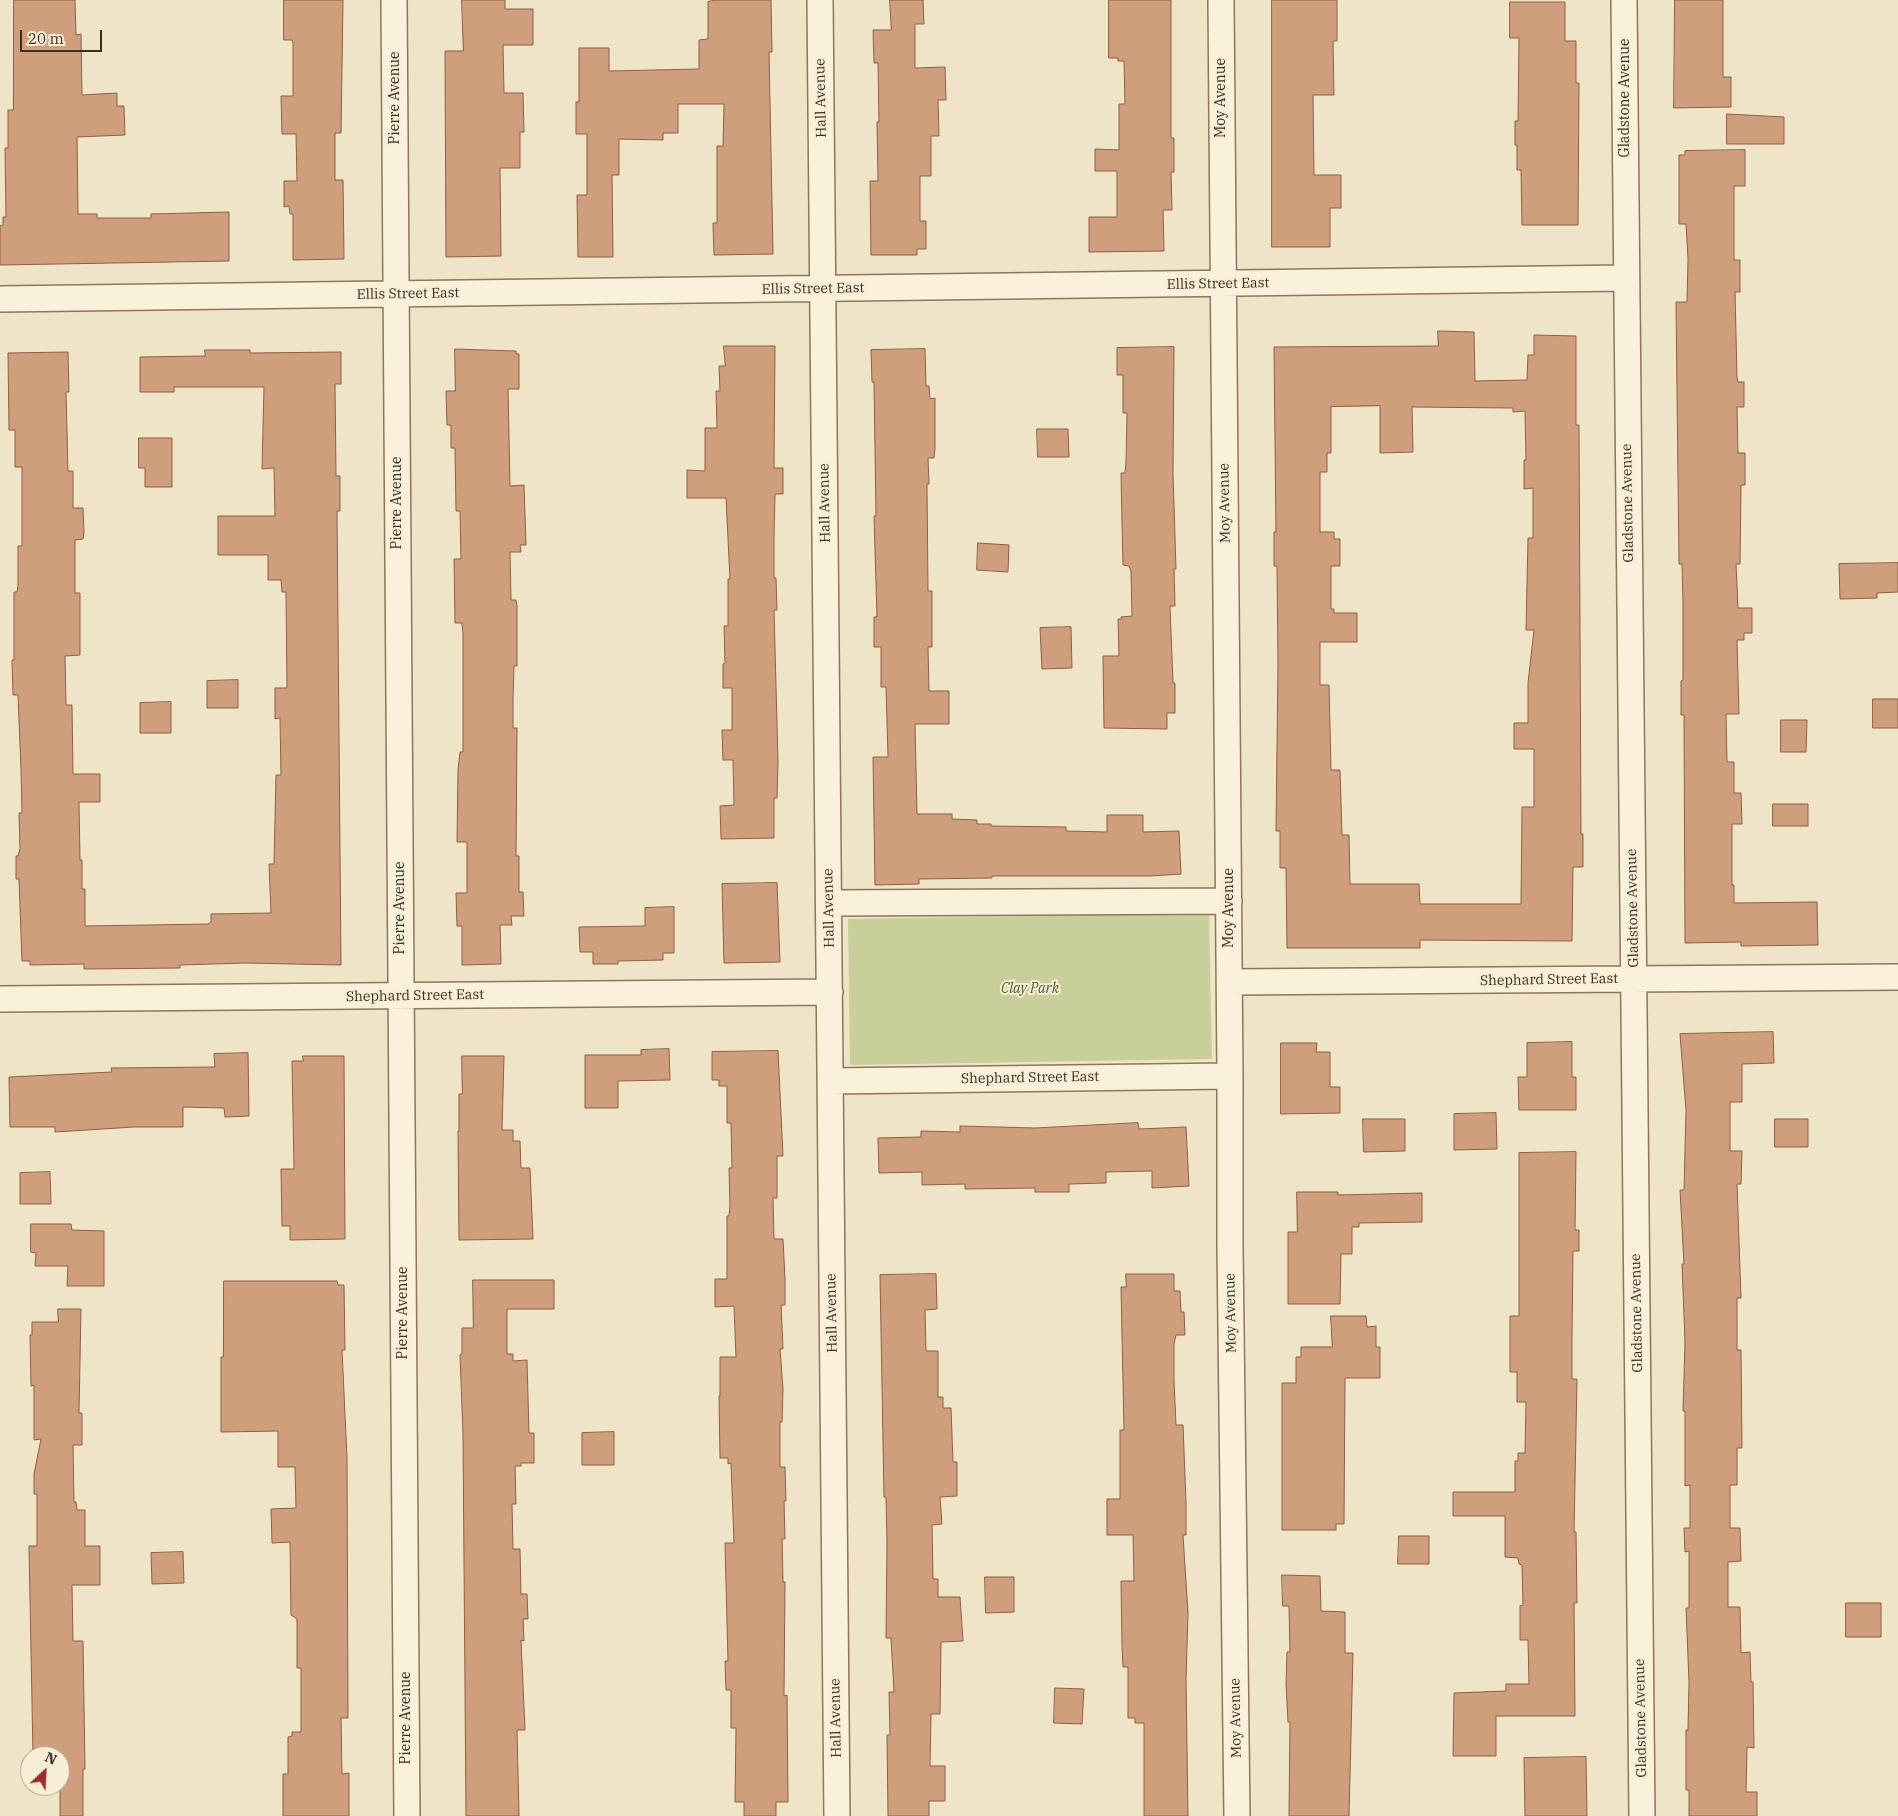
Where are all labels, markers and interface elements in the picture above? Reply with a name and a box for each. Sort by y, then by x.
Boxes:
scale bar [22,20,105,52]
text: 20 m [28,29,64,48]
street label: Gladstone Avenue [1617,39,1633,157]
street label: Pierre Avenue [387,51,403,145]
street label: Hall Avenue [812,58,830,138]
street label: Moy Avenue [1213,58,1229,138]
street label: Ellis Street East [1166,275,1270,293]
street label: Ellis Street East [761,280,865,298]
street label: Ellis Street East [356,285,460,303]
street label: Gladstone Avenue [1619,443,1637,563]
street label: Pierre Avenue [389,456,405,550]
street label: Hall Avenue [816,463,834,543]
street label: Moy Avenue [1216,463,1234,543]
street label: Gladstone Avenue [1624,848,1642,968]
street label: Pierre Avenue [392,861,408,955]
street label: Hall Avenue [820,868,838,948]
street label: Moy Avenue [1221,868,1237,948]
street label: Shephard Street East [1480,970,1618,990]
park label: Clay Park [1001,981,1059,997]
street label: Shephard Street East [346,986,484,1006]
street label: Shephard Street East [961,1068,1099,1088]
street label: Gladstone Avenue [1628,1253,1646,1373]
street label: Pierre Avenue [395,1266,411,1360]
street label: Hall Avenue [823,1273,841,1353]
street label: Moy Avenue [1222,1273,1240,1353]
street label: Gladstone Avenue [1632,1658,1650,1778]
street label: Pierre Avenue [398,1671,414,1765]
street label: Hall Avenue [827,1678,845,1758]
street label: Moy Avenue [1227,1678,1245,1758]
north arrow [20,1746,70,1796]
text: N [42,1748,60,1769]

